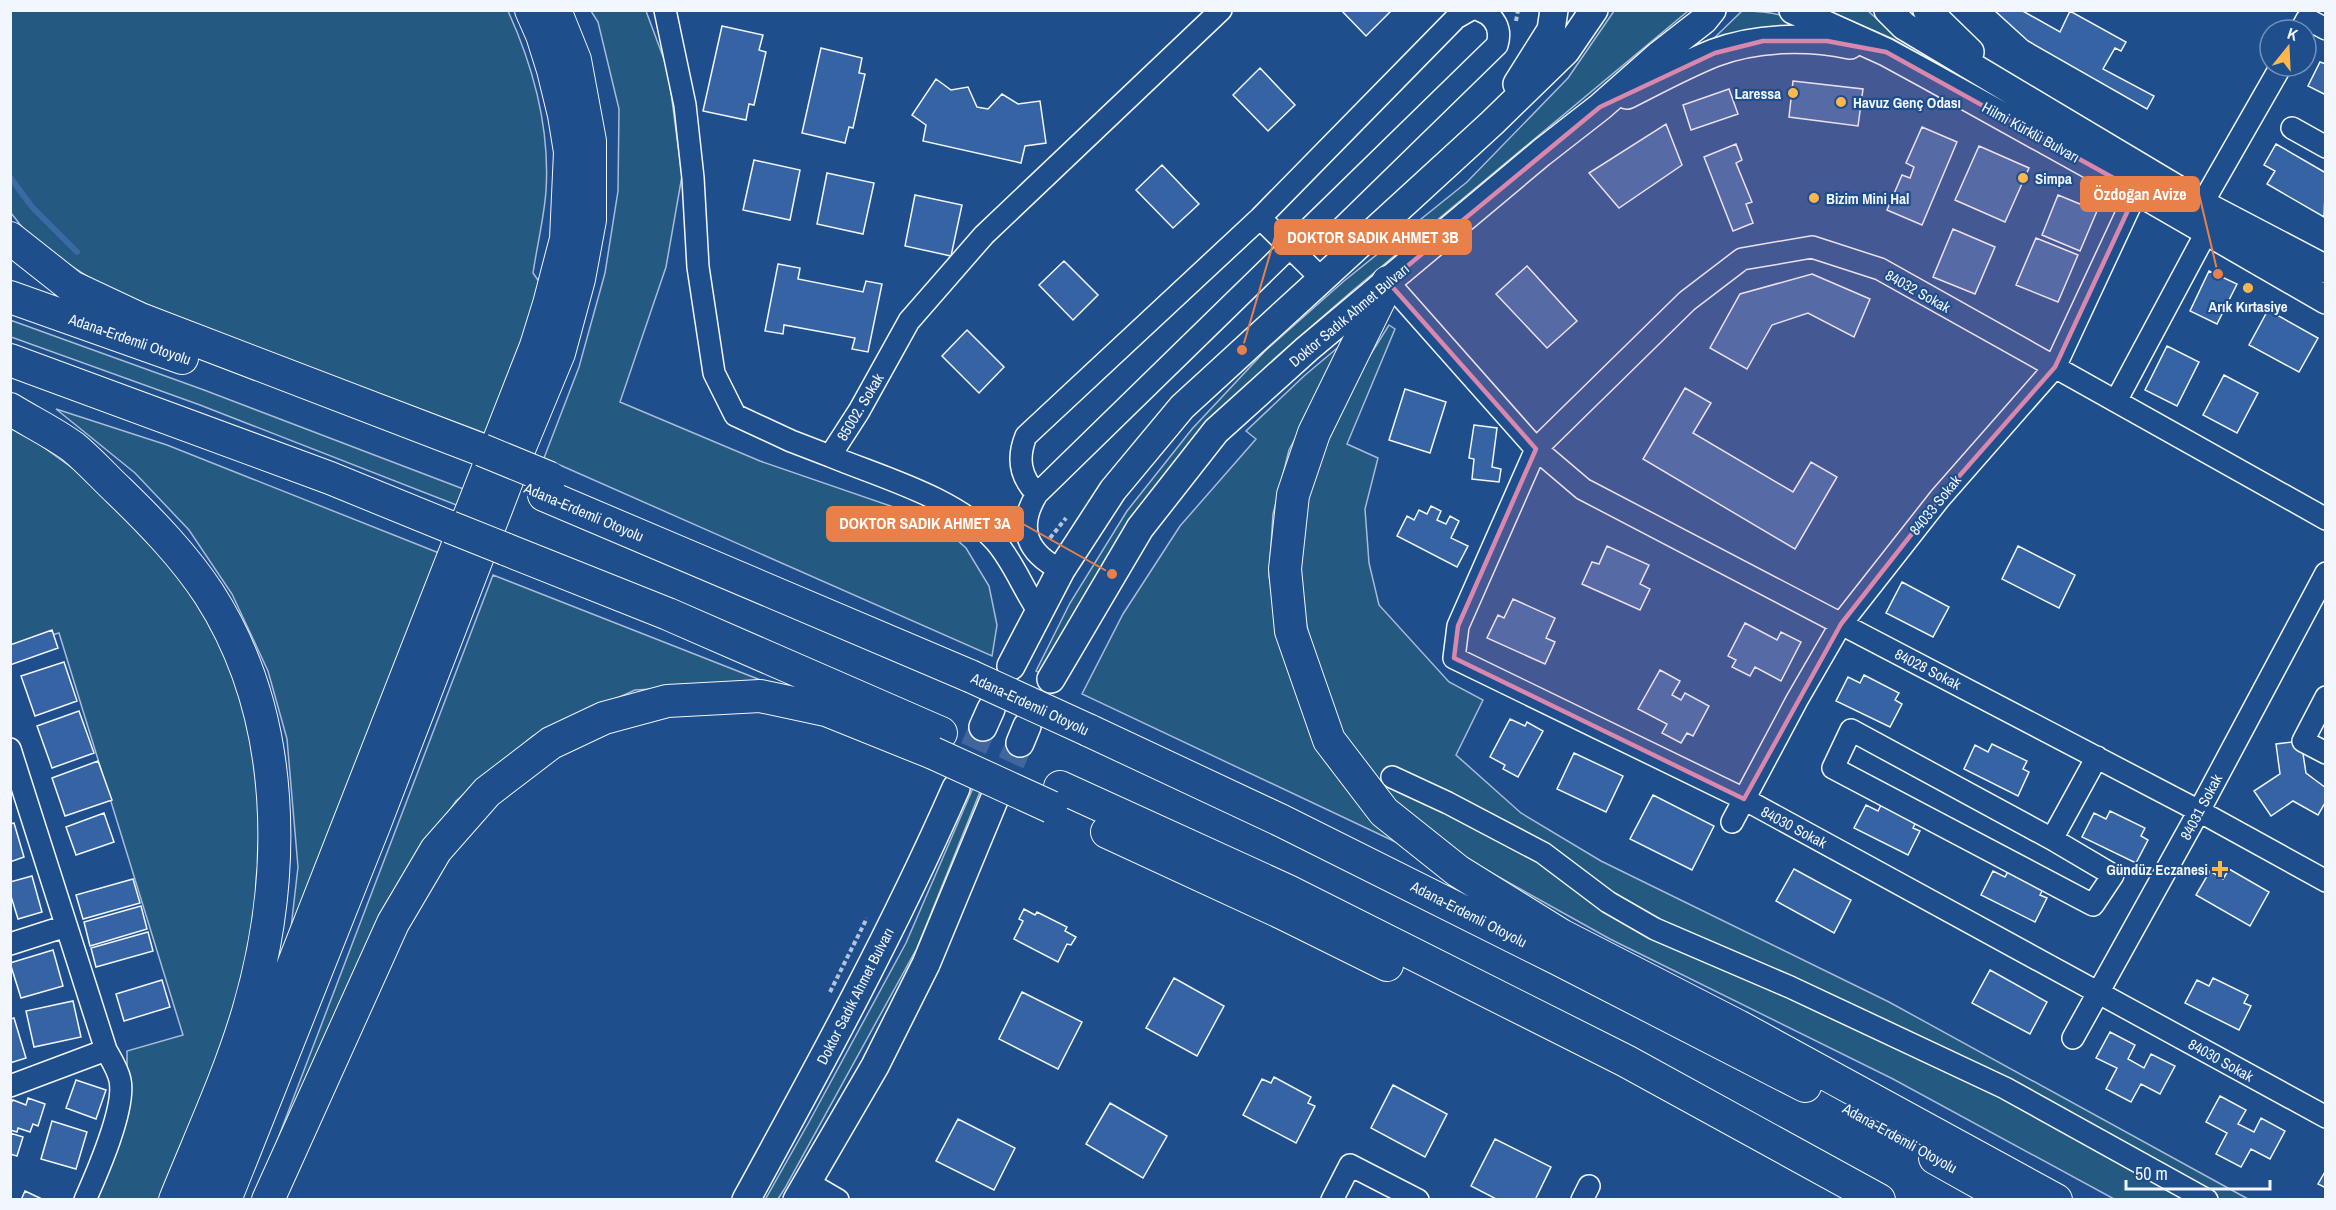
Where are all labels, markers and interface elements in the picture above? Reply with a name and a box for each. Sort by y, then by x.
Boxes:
north arrow [2258,18,2318,78]
text: K [2285,22,2301,46]
place label: Laressa [1734,83,1781,104]
marker: Laressa [1786,86,1800,100]
place label: Havuz Genç Odası [1853,92,1961,113]
marker: Havuz Genç Odası [1834,95,1848,109]
street label: Hilmi Kürklü Bulvarı [1978,96,2084,168]
place label: Simpa [2035,168,2072,189]
marker: Simpa [2016,171,2030,185]
callout: Özdoğan Avize [2081,177,2199,211]
text: Özdoğan Avize [2093,183,2187,205]
place label: Bizim Mini Hal [1826,188,1909,209]
marker: Bizim Mini Hal [1807,191,1821,205]
callout: DOKTOR SADIK AHMET 3B [1275,220,1471,254]
text: DOKTOR SADIK AHMET 3B [1287,226,1459,248]
street label: Doktor Sadık Ahmet Bulvarı [1284,258,1414,372]
street label: 84032 Sokak [1882,264,1955,318]
marker: Arık Kırtasiye [2241,281,2255,295]
place label: Arık Kırtasiye [2208,296,2288,317]
street label: Adana-Erdemli Otoyolu [65,308,194,370]
street label: 85002. Sokak [832,369,889,445]
street label: 84033 Sokak [1904,470,1966,540]
street label: Adana-Erdemli Otoyolu [520,477,647,547]
callout: DOKTOR SADIK AHMET 3A [827,507,1023,541]
text: DOKTOR SADIK AHMET 3A [839,512,1011,534]
street label: 84028 Sokak [1891,643,1966,695]
street label: Adana-Erdemli Otoyolu [967,667,1092,741]
street label: 84031 Sokak [2175,770,2228,844]
street label: 84030 Sokak [1757,801,1831,854]
place label: Gündüz Eczanesi [2106,859,2208,880]
marker: Gündüz Eczanesi [2213,862,2227,876]
street label: Adana-Erdemli Otoyolu [1406,875,1531,952]
street label: Doktor Sadık Ahmet Bulvarı [811,924,899,1068]
street label: 84030 Sokak [2185,1033,2258,1087]
street label: Adana-Erdemli Otoyolu [1838,1097,1961,1178]
scale bar [2126,1153,2270,1191]
text: 50 m [2135,1161,2168,1186]

